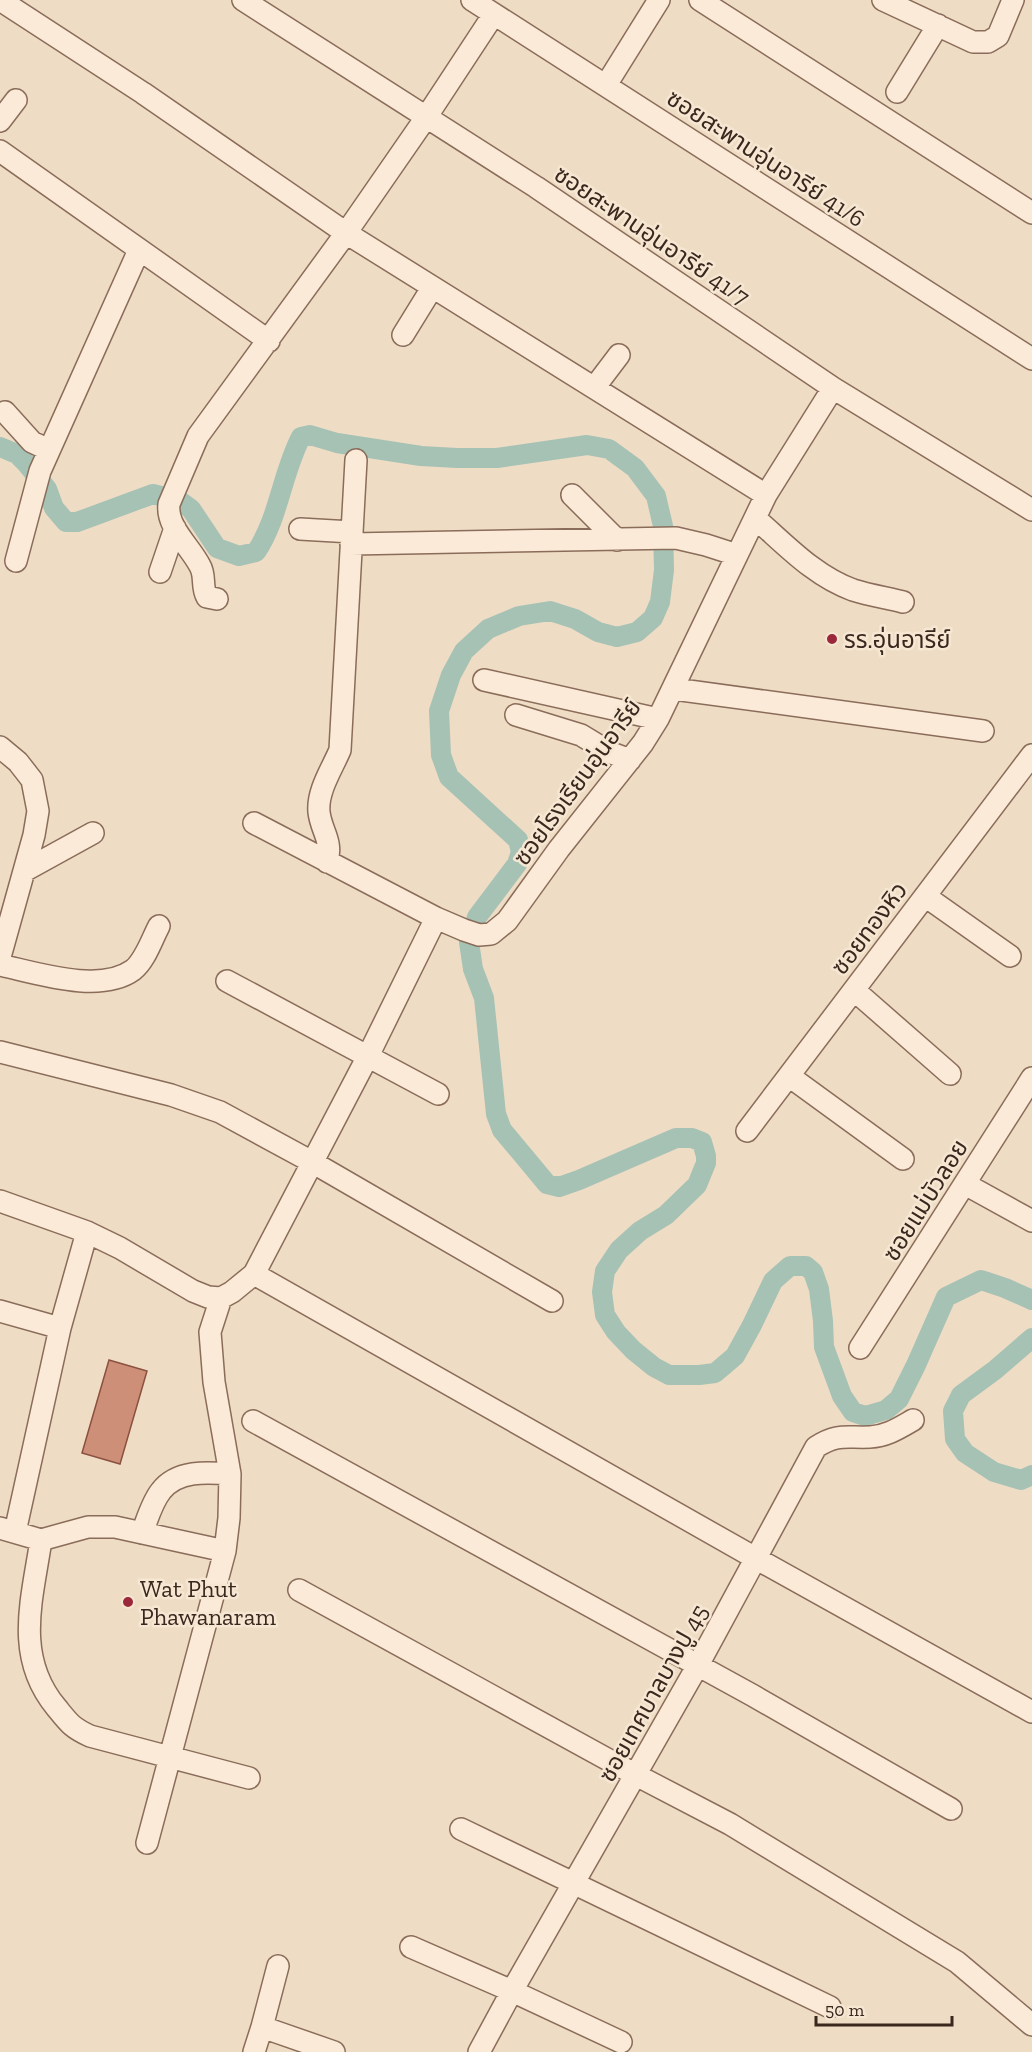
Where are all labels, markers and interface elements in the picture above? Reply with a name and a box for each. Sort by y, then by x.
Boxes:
street label: ซอยสะพานอุ่นอารีย์ 41/6 [661,83,871,234]
street label: ซอยสะพานอุ่นอารีย์ 41/7 [548,159,755,312]
place label: รร.อุ่นอารีย์ [844,625,951,655]
marker: รร.อุ่นอารีย์ [825,632,839,646]
street label: ซอยโรงเรียนอุ่นอารีย์ [507,693,648,871]
street label: ซอยทองหิว [825,876,913,980]
street label: ซอยแม่บัวลอย [876,1134,974,1266]
place label: Wat Phut Phawanaram [140,1574,276,1631]
marker: Wat Phut Phawanaram [121,1595,135,1609]
street label: ซอยเทศบาลบางปู 45 [592,1599,715,1787]
scale bar [816,1989,952,2027]
text: 50 m [825,1999,865,2021]

